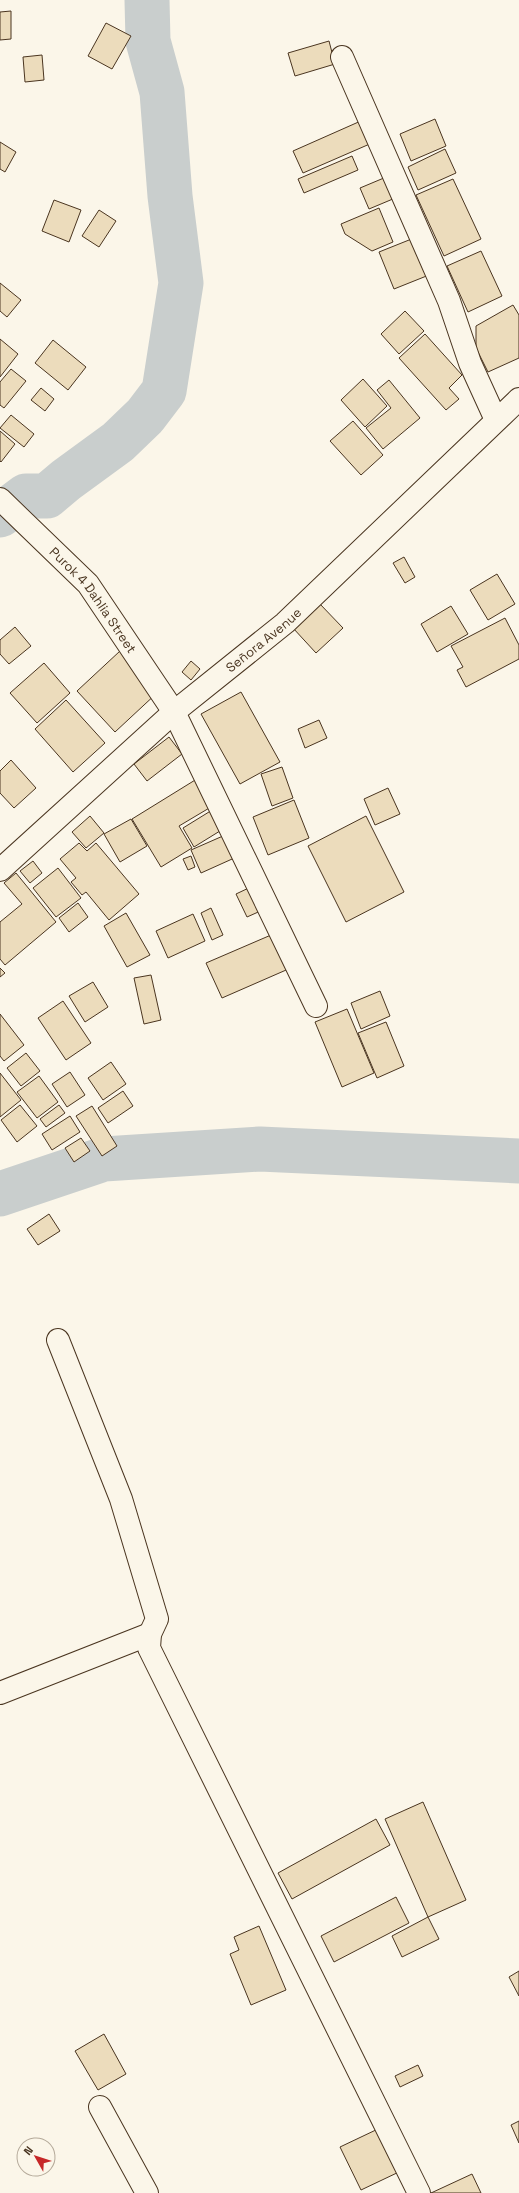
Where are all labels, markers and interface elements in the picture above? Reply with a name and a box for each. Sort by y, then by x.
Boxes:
street label: Purok 4 Dahlia Street [46,543,140,657]
street label: Señora Avenue [222,604,305,676]
north arrow [16,2137,56,2177]
text: N [20,2143,36,2158]

